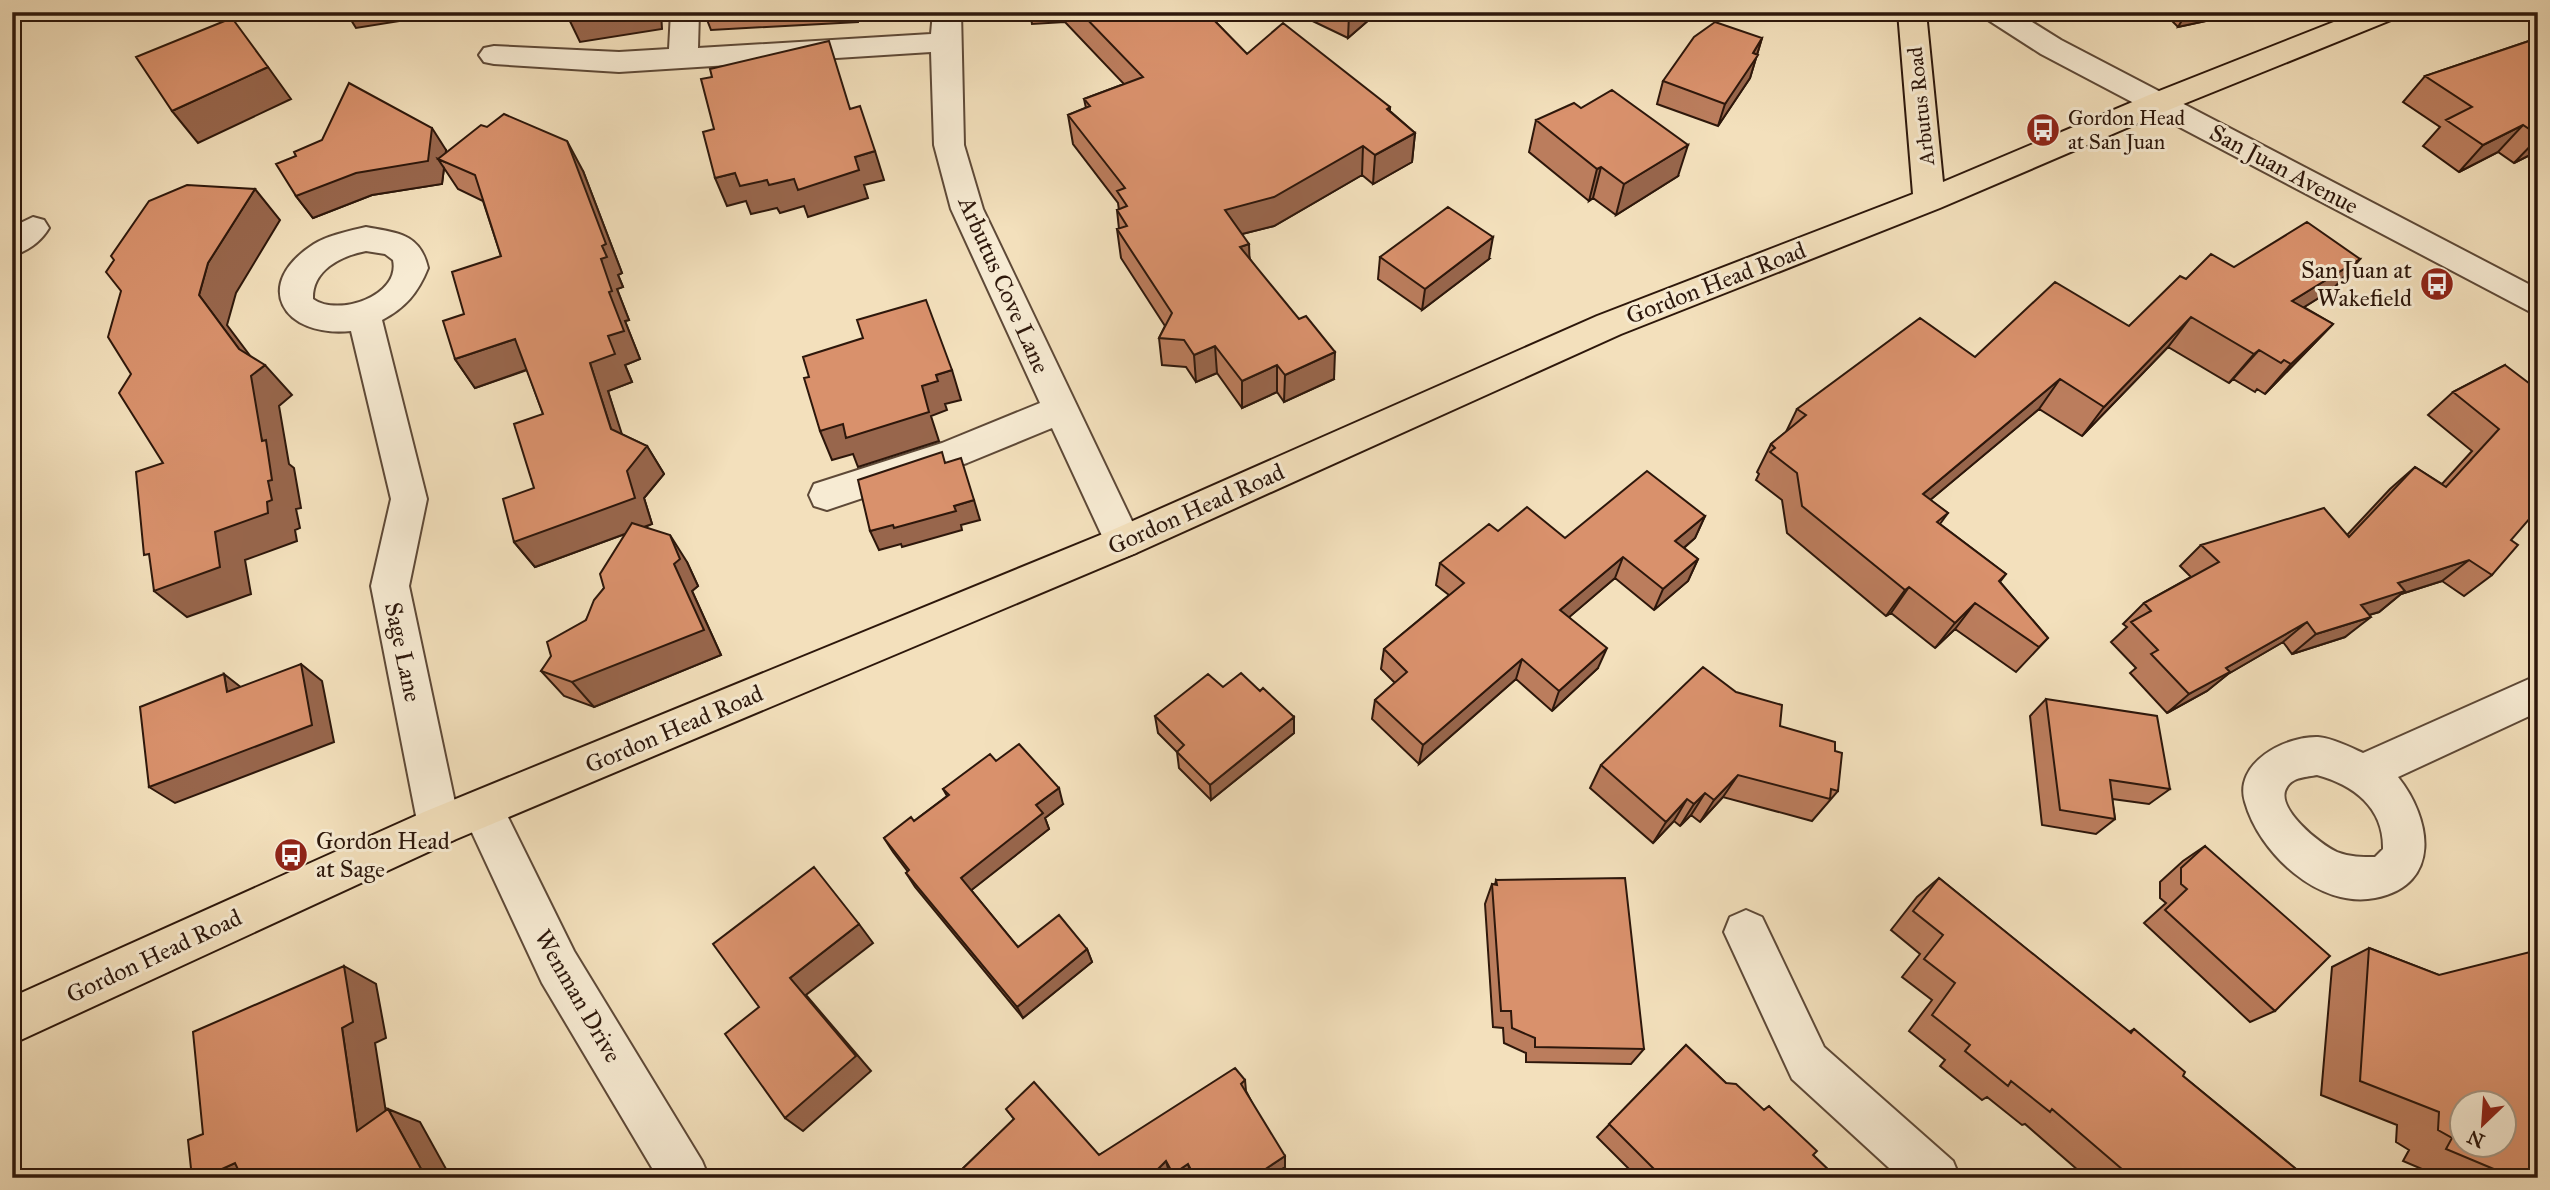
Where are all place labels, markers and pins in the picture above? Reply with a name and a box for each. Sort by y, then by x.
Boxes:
place label: Gordon Head at San Juan [2068,105,2186,155]
bus stop icon: Gordon Head at San Juan [2024,111,2062,149]
place label: San Juan at Wakefield [2301,255,2412,313]
bus stop icon: San Juan at Wakefield [2418,265,2456,303]
place label: Gordon Head at Sage [316,826,450,884]
bus stop icon: Gordon Head at Sage [272,836,310,874]

